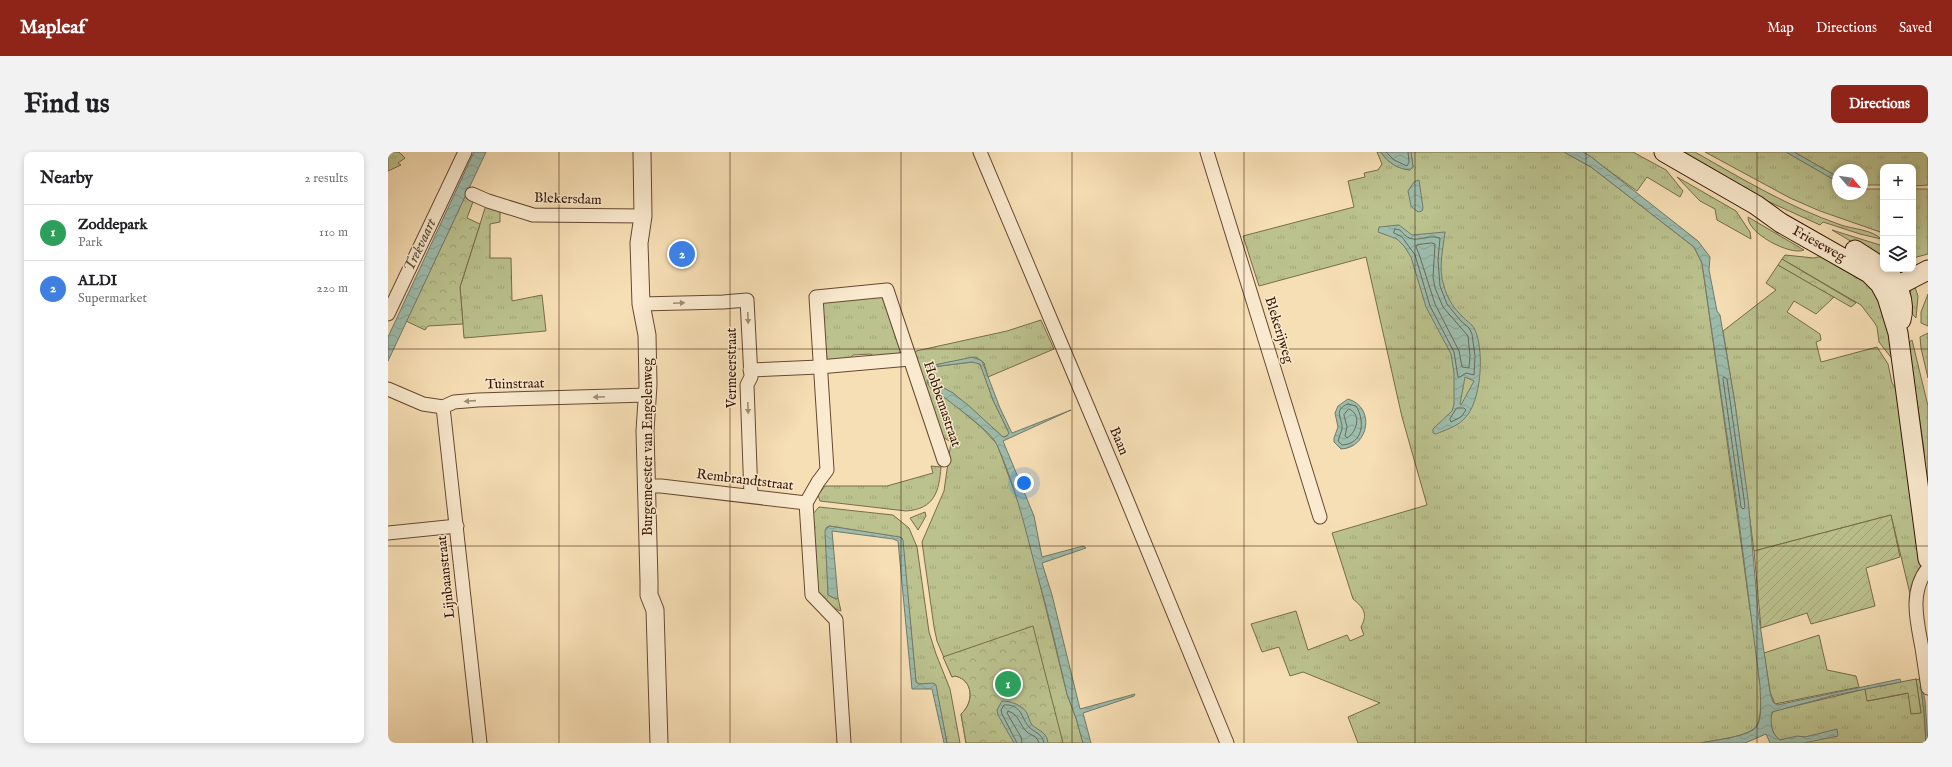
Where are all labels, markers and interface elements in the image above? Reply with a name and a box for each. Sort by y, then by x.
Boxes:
text: Mapleaf [20,16,85,40]
text: Map [1767,19,1794,37]
text: Directions [1816,19,1877,37]
text: Saved [1899,19,1932,37]
button: Directions [1831,85,1928,123]
text: Find us [24,87,110,122]
north arrow [1832,164,1868,200]
map controls [1880,164,1916,272]
button: + [1880,164,1916,200]
text: Nearby [40,168,93,189]
text: 2 results [304,170,348,187]
street label: Blekersdam [534,189,602,209]
button: − [1880,200,1916,236]
water label: Trekvaart [399,214,441,275]
text: Zoddepark [78,215,148,234]
street label: Frieseweg [1789,222,1849,266]
text: 1 [51,224,55,241]
text: 110 m [319,224,348,241]
text: Park [78,234,103,251]
button: layers [1880,236,1916,272]
pin: 2 [669,239,695,269]
text: ALDI [78,271,117,290]
text: 2 [50,280,56,297]
text: 220 m [317,280,348,297]
text: Supermarket [78,290,147,307]
street label: Blekerijweg [1260,295,1298,366]
one-way arrow [673,300,685,307]
one-way arrow [745,312,751,325]
street label: Vermeerstraat [723,328,741,409]
street label: Burgemeester van Engelenweg [639,357,657,536]
street label: Hobbemastraat [919,359,965,449]
street label: Tuinstraat [485,374,545,394]
one-way arrow [592,394,605,400]
one-way arrow [463,398,476,404]
one-way arrow [744,402,751,414]
street label: Baan [1105,424,1133,458]
street label: Rembrandtstraat [695,465,795,495]
your location [1014,473,1034,493]
street label: Lijnbaanstraat [433,534,459,619]
pin: 1 [995,669,1021,699]

